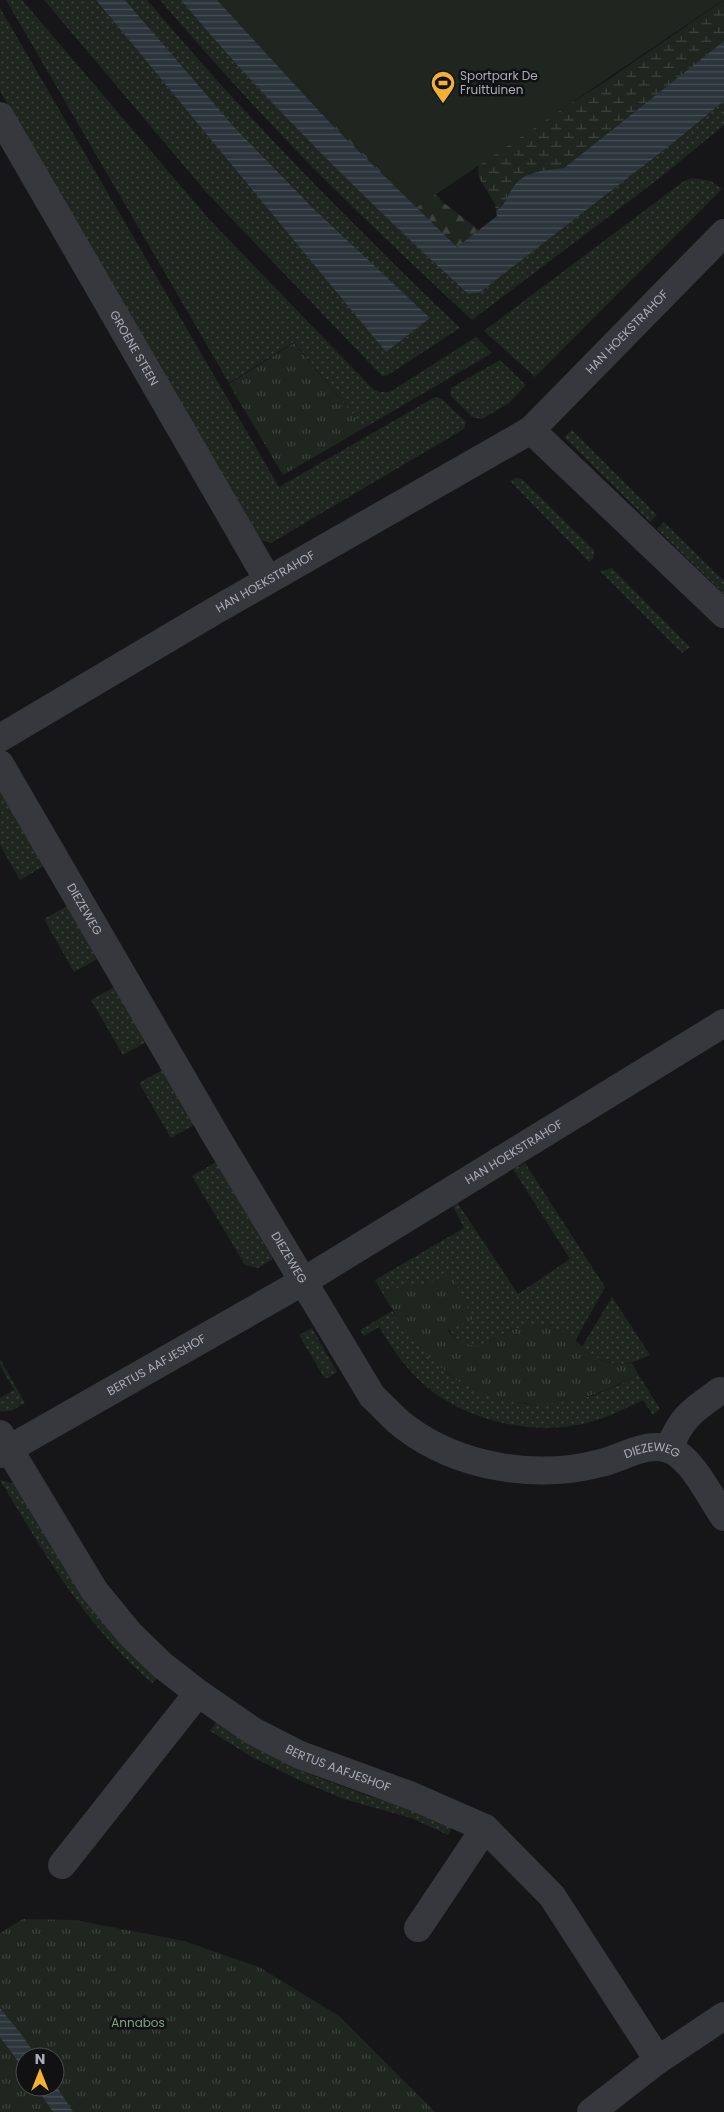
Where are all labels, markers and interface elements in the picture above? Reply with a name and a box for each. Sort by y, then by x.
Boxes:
place label: Sportpark De Fruittuinen [460,67,538,98]
sports icon: Sportpark De Fruittuinen [430,70,456,104]
street label: HAN HOEKSTRAHOF [581,286,672,378]
street label: GROENE STEEN [106,307,163,389]
street label: HAN HOEKSTRAHOF [212,546,318,616]
street label: DIEZEWEG [63,880,107,938]
street label: HAN HOEKSTRAHOF [461,1115,566,1188]
street label: DIEZEWEG [267,1228,311,1286]
street label: BERTUS AAFJESHOF [104,1330,209,1399]
street label: DIEZEWEG [621,1438,684,1462]
street label: BERTUS AAFJESHOF [283,1740,393,1795]
park label: Annabos [111,2014,165,2031]
north arrow [15,2047,65,2097]
text: N [35,2049,45,2069]

